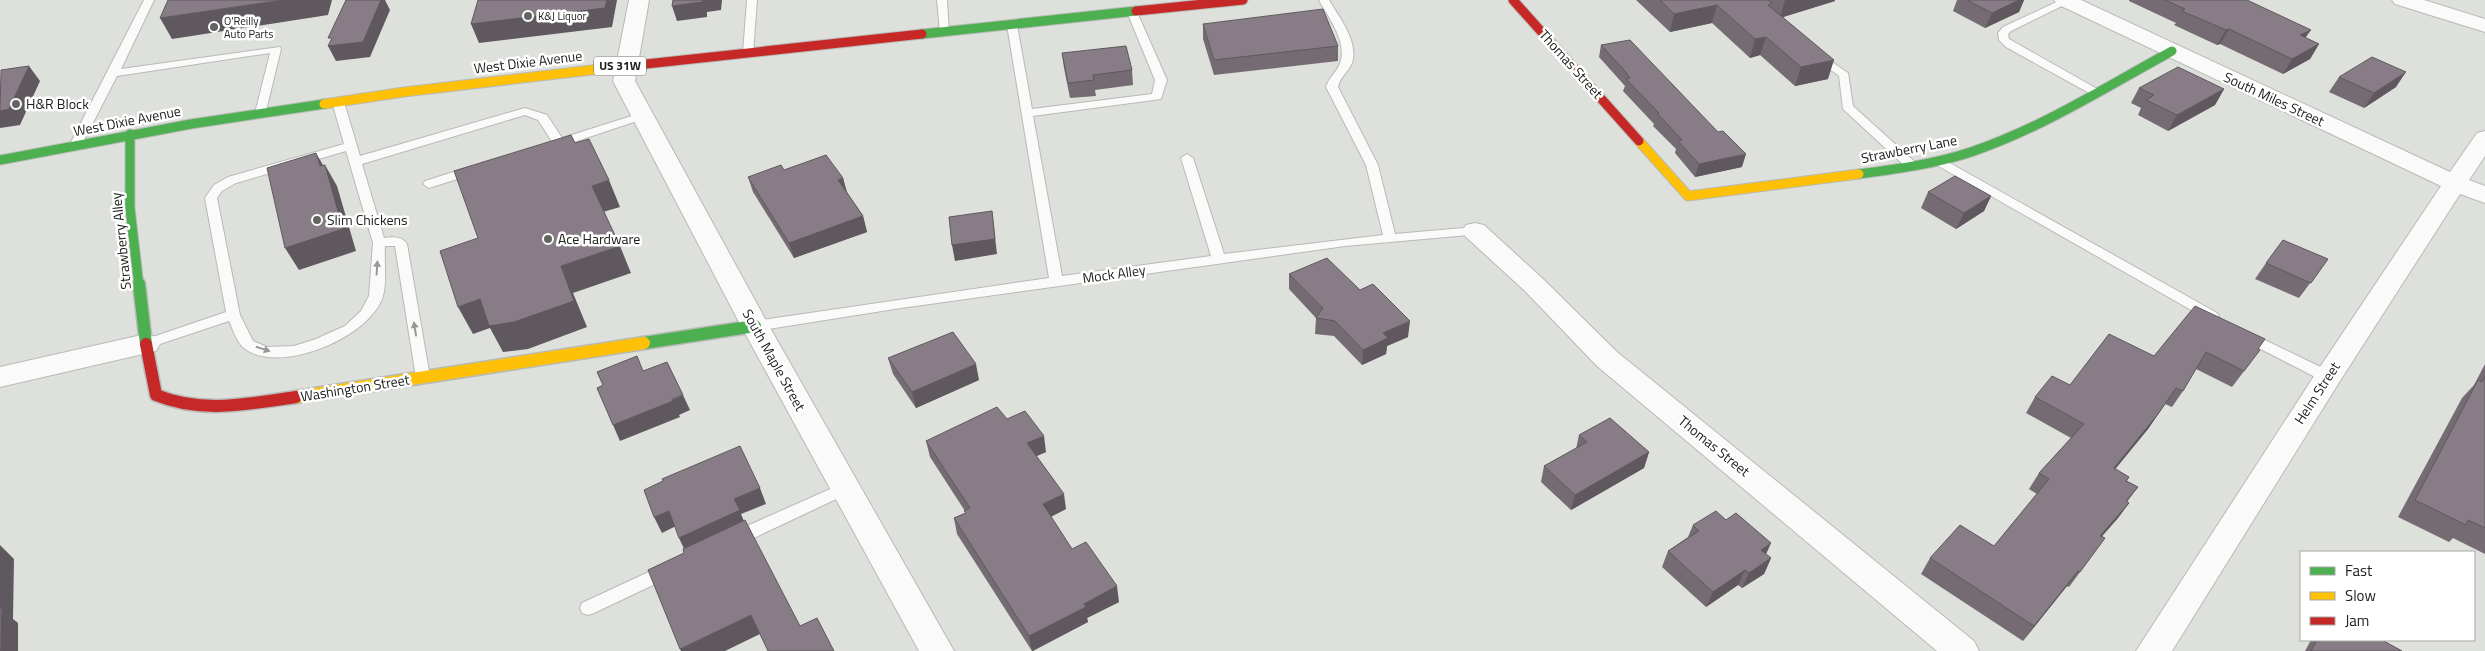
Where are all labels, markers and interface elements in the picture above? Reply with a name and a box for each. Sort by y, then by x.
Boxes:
place label: K&J Liquor [538,8,587,24]
marker: K&J Liquor [522,10,534,22]
place label: O'Reilly Auto Parts [224,13,273,42]
marker: O'Reilly Auto Parts [208,21,220,33]
street label: Thomas Street [1535,24,1608,103]
street label: West Dixie Avenue [472,44,583,79]
road number: US 31W [594,56,646,76]
street label: South Miles Street [2220,66,2328,131]
place label: H&R Block [26,93,89,114]
marker: H&R Block [10,98,22,110]
street label: West Dixie Avenue [71,100,182,141]
street label: Strawberry Lane [1859,129,1959,168]
street label: Strawberry Alley [105,191,136,291]
place label: Slim Chickens [327,209,408,230]
marker: Slim Chickens [311,214,323,226]
place label: Ace Hardware [558,228,640,249]
marker: Ace Hardware [542,233,554,245]
one-way arrow [374,259,382,275]
street label: Mock Alley [1081,259,1147,288]
street label: South Maple Street [738,305,811,415]
one-way arrow [411,321,419,337]
one-way arrow [256,346,271,354]
street label: Helm Street [2289,357,2345,428]
street label: Washington Street [299,369,411,406]
street label: Thomas Street [1674,410,1755,481]
legend [2300,551,2475,641]
text: Fast [2345,559,2373,582]
text: Slow [2345,584,2376,607]
text: Jam [2345,609,2369,632]

